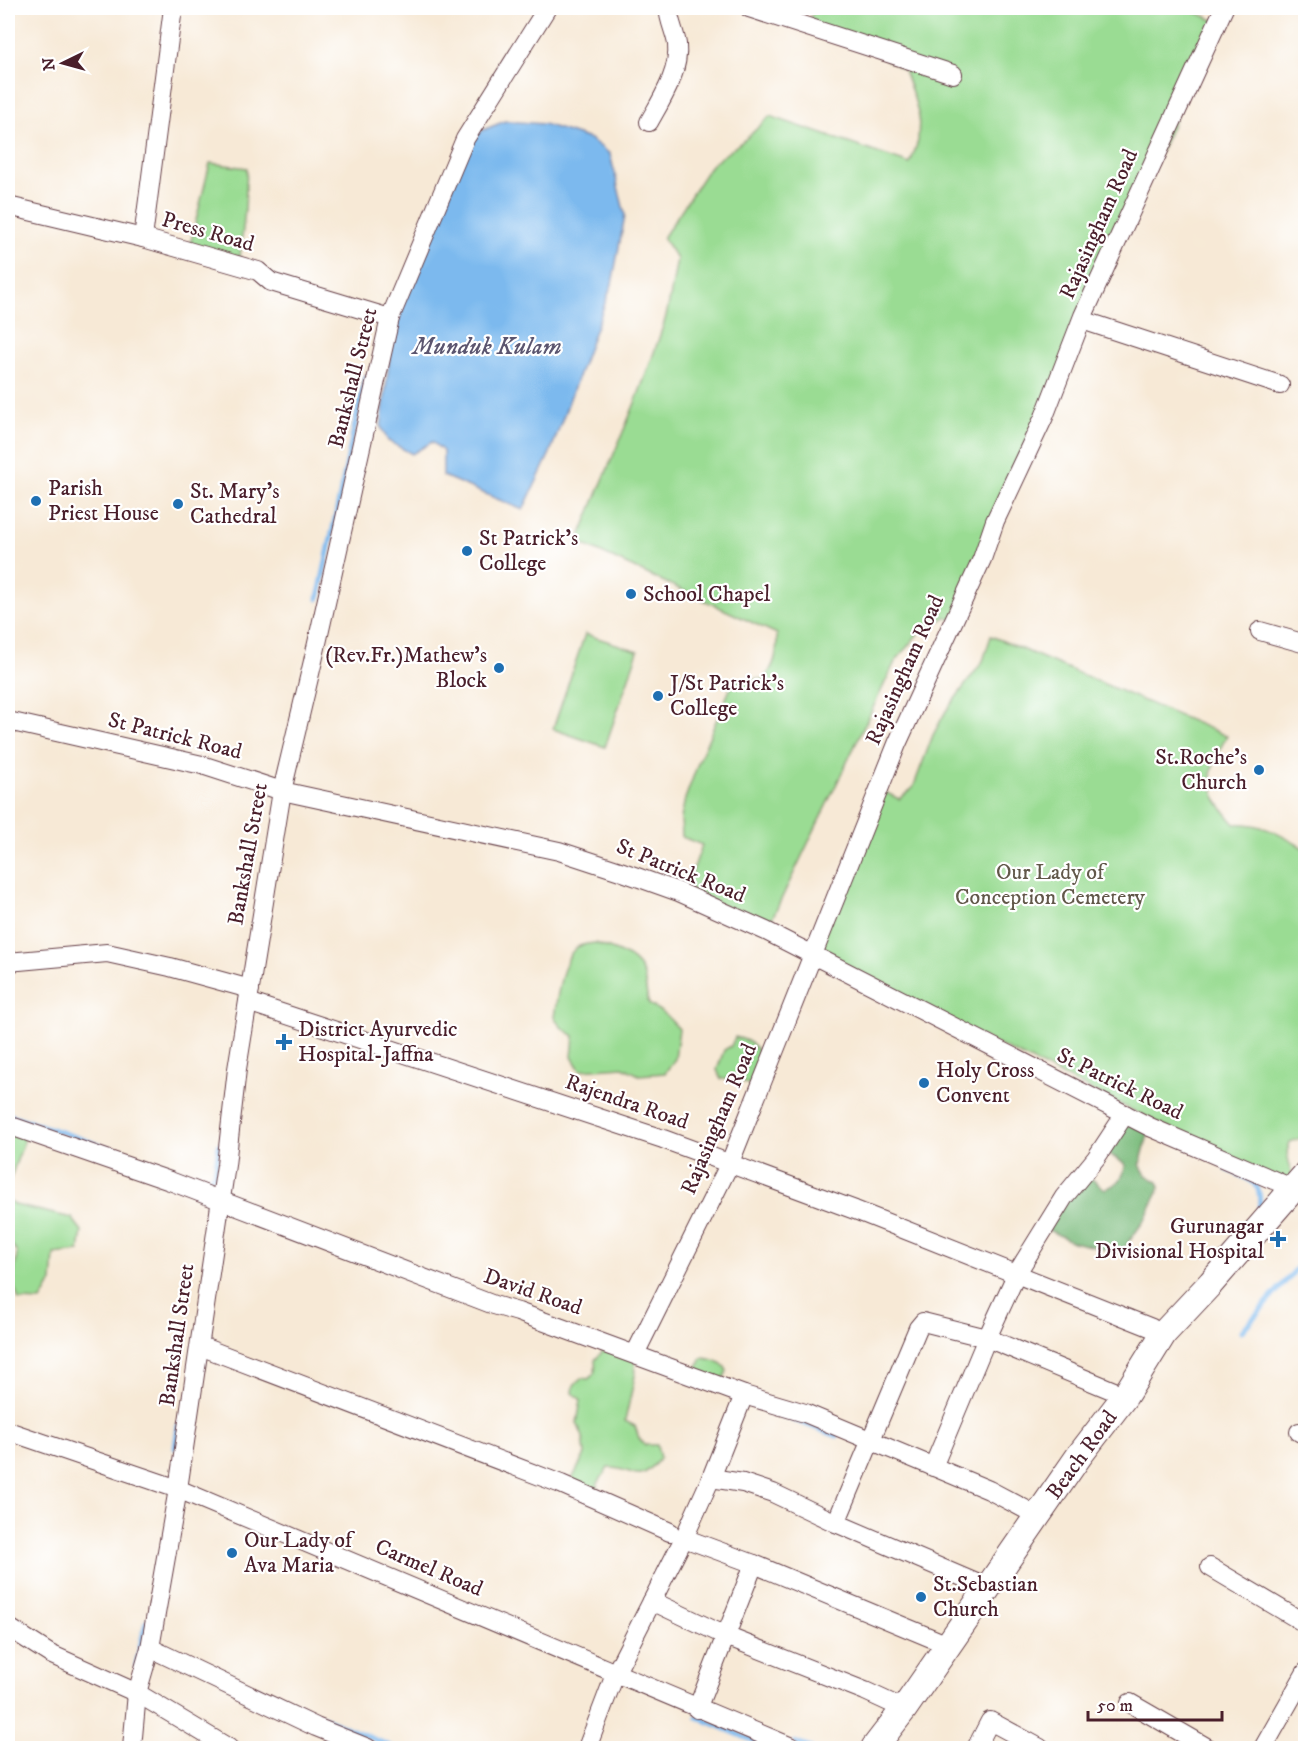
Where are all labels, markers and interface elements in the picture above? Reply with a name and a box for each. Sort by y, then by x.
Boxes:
north arrow [33,33,93,93]
text: N [39,57,60,72]
street label: Rajasingham Road [1054,145,1144,303]
street label: Press Road [159,206,257,258]
street label: Bankshall Street [322,305,384,451]
water label: Munduk Kulam [410,332,562,362]
place label: Parish Priest House [48,475,159,527]
place label: St. Mary's Cathedral [190,478,280,530]
marker: Parish Priest House [29,494,43,508]
marker: St. Mary's Cathedral [171,497,185,511]
place label: St Patrick's College [479,525,578,577]
marker: St Patrick's College [460,544,474,558]
place label: School Chapel [643,581,771,608]
marker: School Chapel [624,587,638,601]
street label: Rajasingham Road [860,591,950,749]
place label: (Rev.Fr.)Mathew's Block [325,642,487,694]
marker: (Rev.Fr.)Mathew's Block [492,661,506,675]
place label: J/St Patrick's College [668,670,784,722]
marker: J/St Patrick's College [651,689,665,703]
street label: St Patrick Road [105,706,245,766]
place label: St.Roche's Church [1155,744,1247,796]
marker: St.Roche's Church [1252,763,1266,777]
street label: Bankshall Street [222,781,274,927]
street label: St Patrick Road [612,833,750,909]
park label: Our Lady of Conception Cemetery [955,859,1146,911]
place label: District Ayurvedic Hospital-Jaffna [298,1016,458,1068]
marker: District Ayurvedic Hospital-Jaffna [275,1033,293,1051]
street label: Rajasingham Road [675,1039,763,1199]
street label: St Patrick Road [1053,1042,1187,1126]
place label: Holy Cross Convent [936,1057,1034,1109]
street label: Rajendra Road [562,1068,692,1136]
marker: Holy Cross Convent [917,1076,931,1090]
place label: Gurunagar Divisional Hospital [1095,1213,1265,1265]
marker: Gurunagar Divisional Hospital [1269,1230,1287,1248]
street label: Bankshall Street [154,1262,200,1408]
street label: David Road [480,1263,586,1321]
street label: Beach Road [1041,1405,1123,1505]
place label: Our Lady of Ava Maria [244,1527,356,1579]
street label: Carmel Road [371,1533,487,1603]
marker: Our Lady of Ava Maria [225,1546,239,1560]
place label: St.Sebastian Church [933,1571,1039,1623]
marker: St.Sebastian Church [914,1590,928,1604]
scale bar [1088,1684,1222,1722]
text: 50 m [1097,1695,1133,1717]

